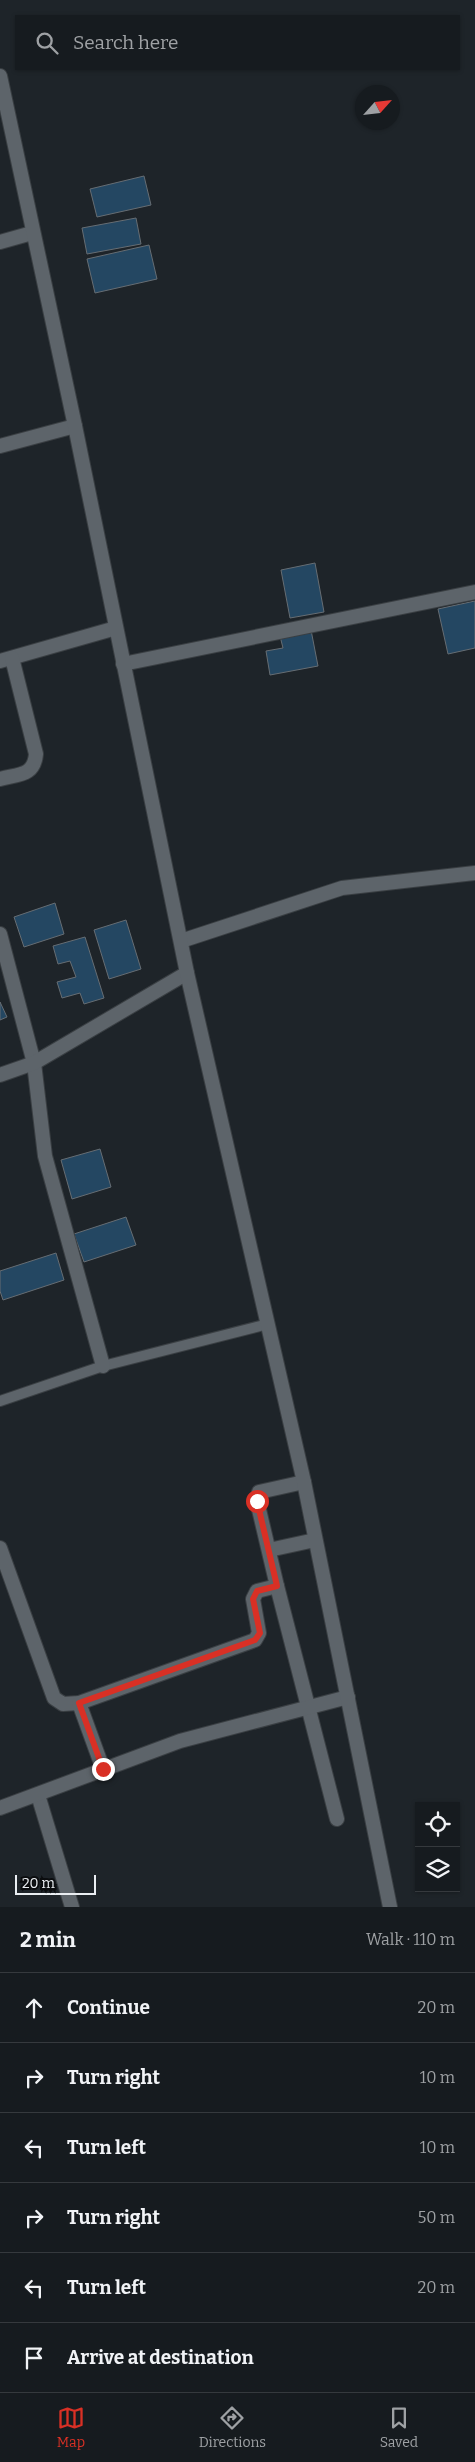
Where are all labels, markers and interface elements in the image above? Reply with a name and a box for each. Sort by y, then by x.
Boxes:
search box [15,15,460,70]
icon: search [33,29,61,57]
text: Search here [73,31,178,54]
north arrow [355,85,400,130]
route start [246,1490,269,1513]
route end [92,1758,115,1781]
map controls [415,1802,460,1892]
button: locate [415,1802,460,1847]
button: layers [415,1847,460,1892]
scale bar [15,1872,96,1895]
text: 20 m [22,1875,55,1892]
text: 2 min [20,1927,76,1953]
text: Walk · 110 m [366,1930,455,1949]
icon: ahead [20,1994,48,2022]
text: Continue [67,1996,150,2019]
text: 20 m [418,1998,455,2017]
icon: right [20,2064,48,2092]
text: Turn right [67,2066,160,2089]
text: 10 m [420,2068,455,2087]
icon: left [20,2134,48,2162]
text: Turn left [67,2136,146,2159]
text: 10 m [420,2138,455,2157]
icon: right [20,2204,48,2232]
text: Turn right [67,2206,160,2229]
text: 50 m [418,2208,455,2227]
icon: left [20,2274,48,2302]
text: Turn left [67,2276,146,2299]
text: 20 m [418,2278,455,2297]
icon: arrive [20,2344,48,2372]
text: Arrive at destination [67,2346,254,2369]
tab: Map [57,2404,85,2451]
tab: Directions [199,2404,266,2451]
tab: Saved [380,2404,418,2451]

